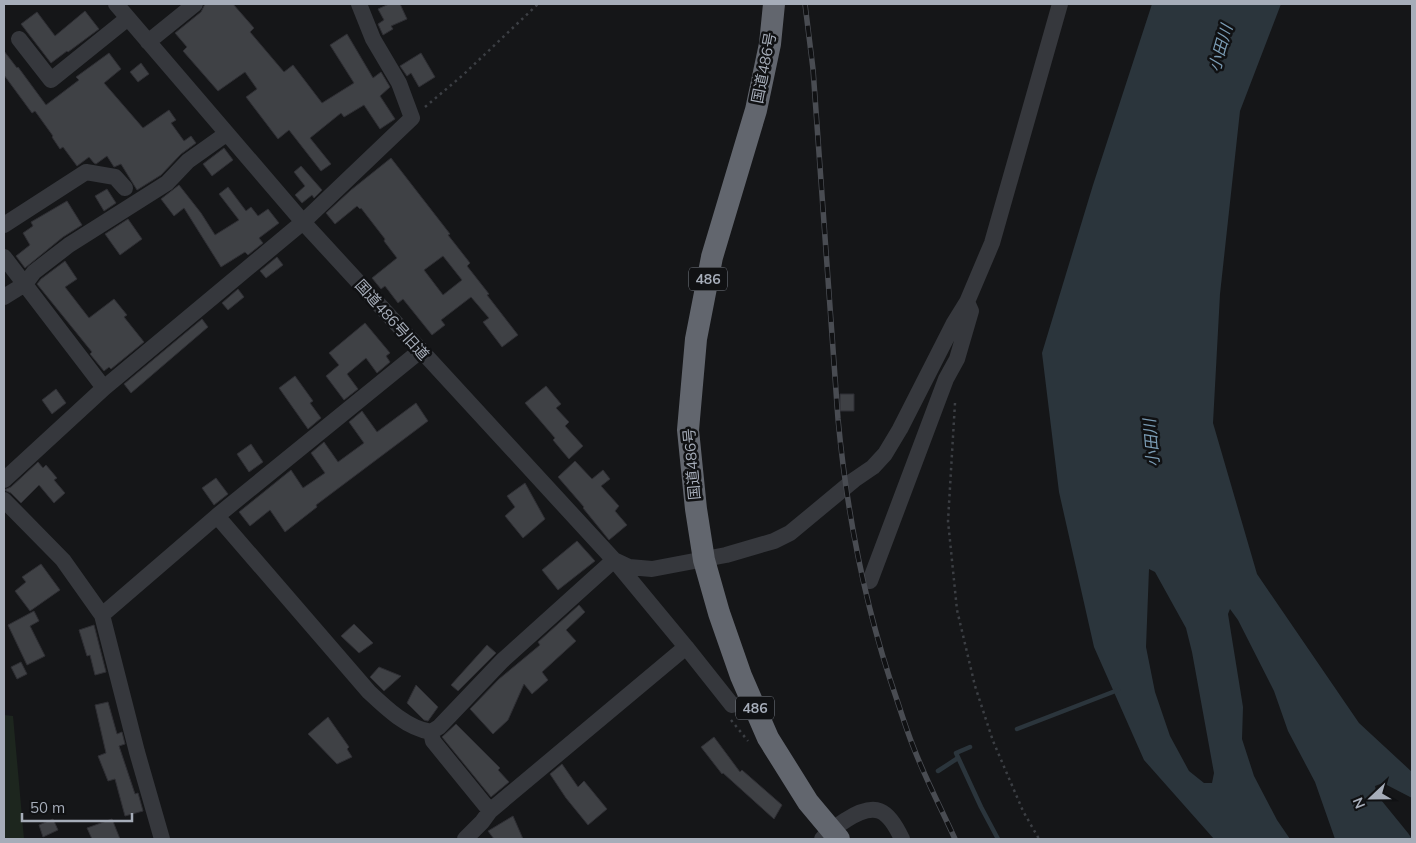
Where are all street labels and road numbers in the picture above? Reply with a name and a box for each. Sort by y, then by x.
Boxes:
street label: 国道486号 [747,31,780,105]
road number: 486 [689,268,727,290]
street label: 国道486号旧道 [351,275,434,364]
street label: 国道486号 [679,427,704,501]
road number: 486 [736,696,774,720]

